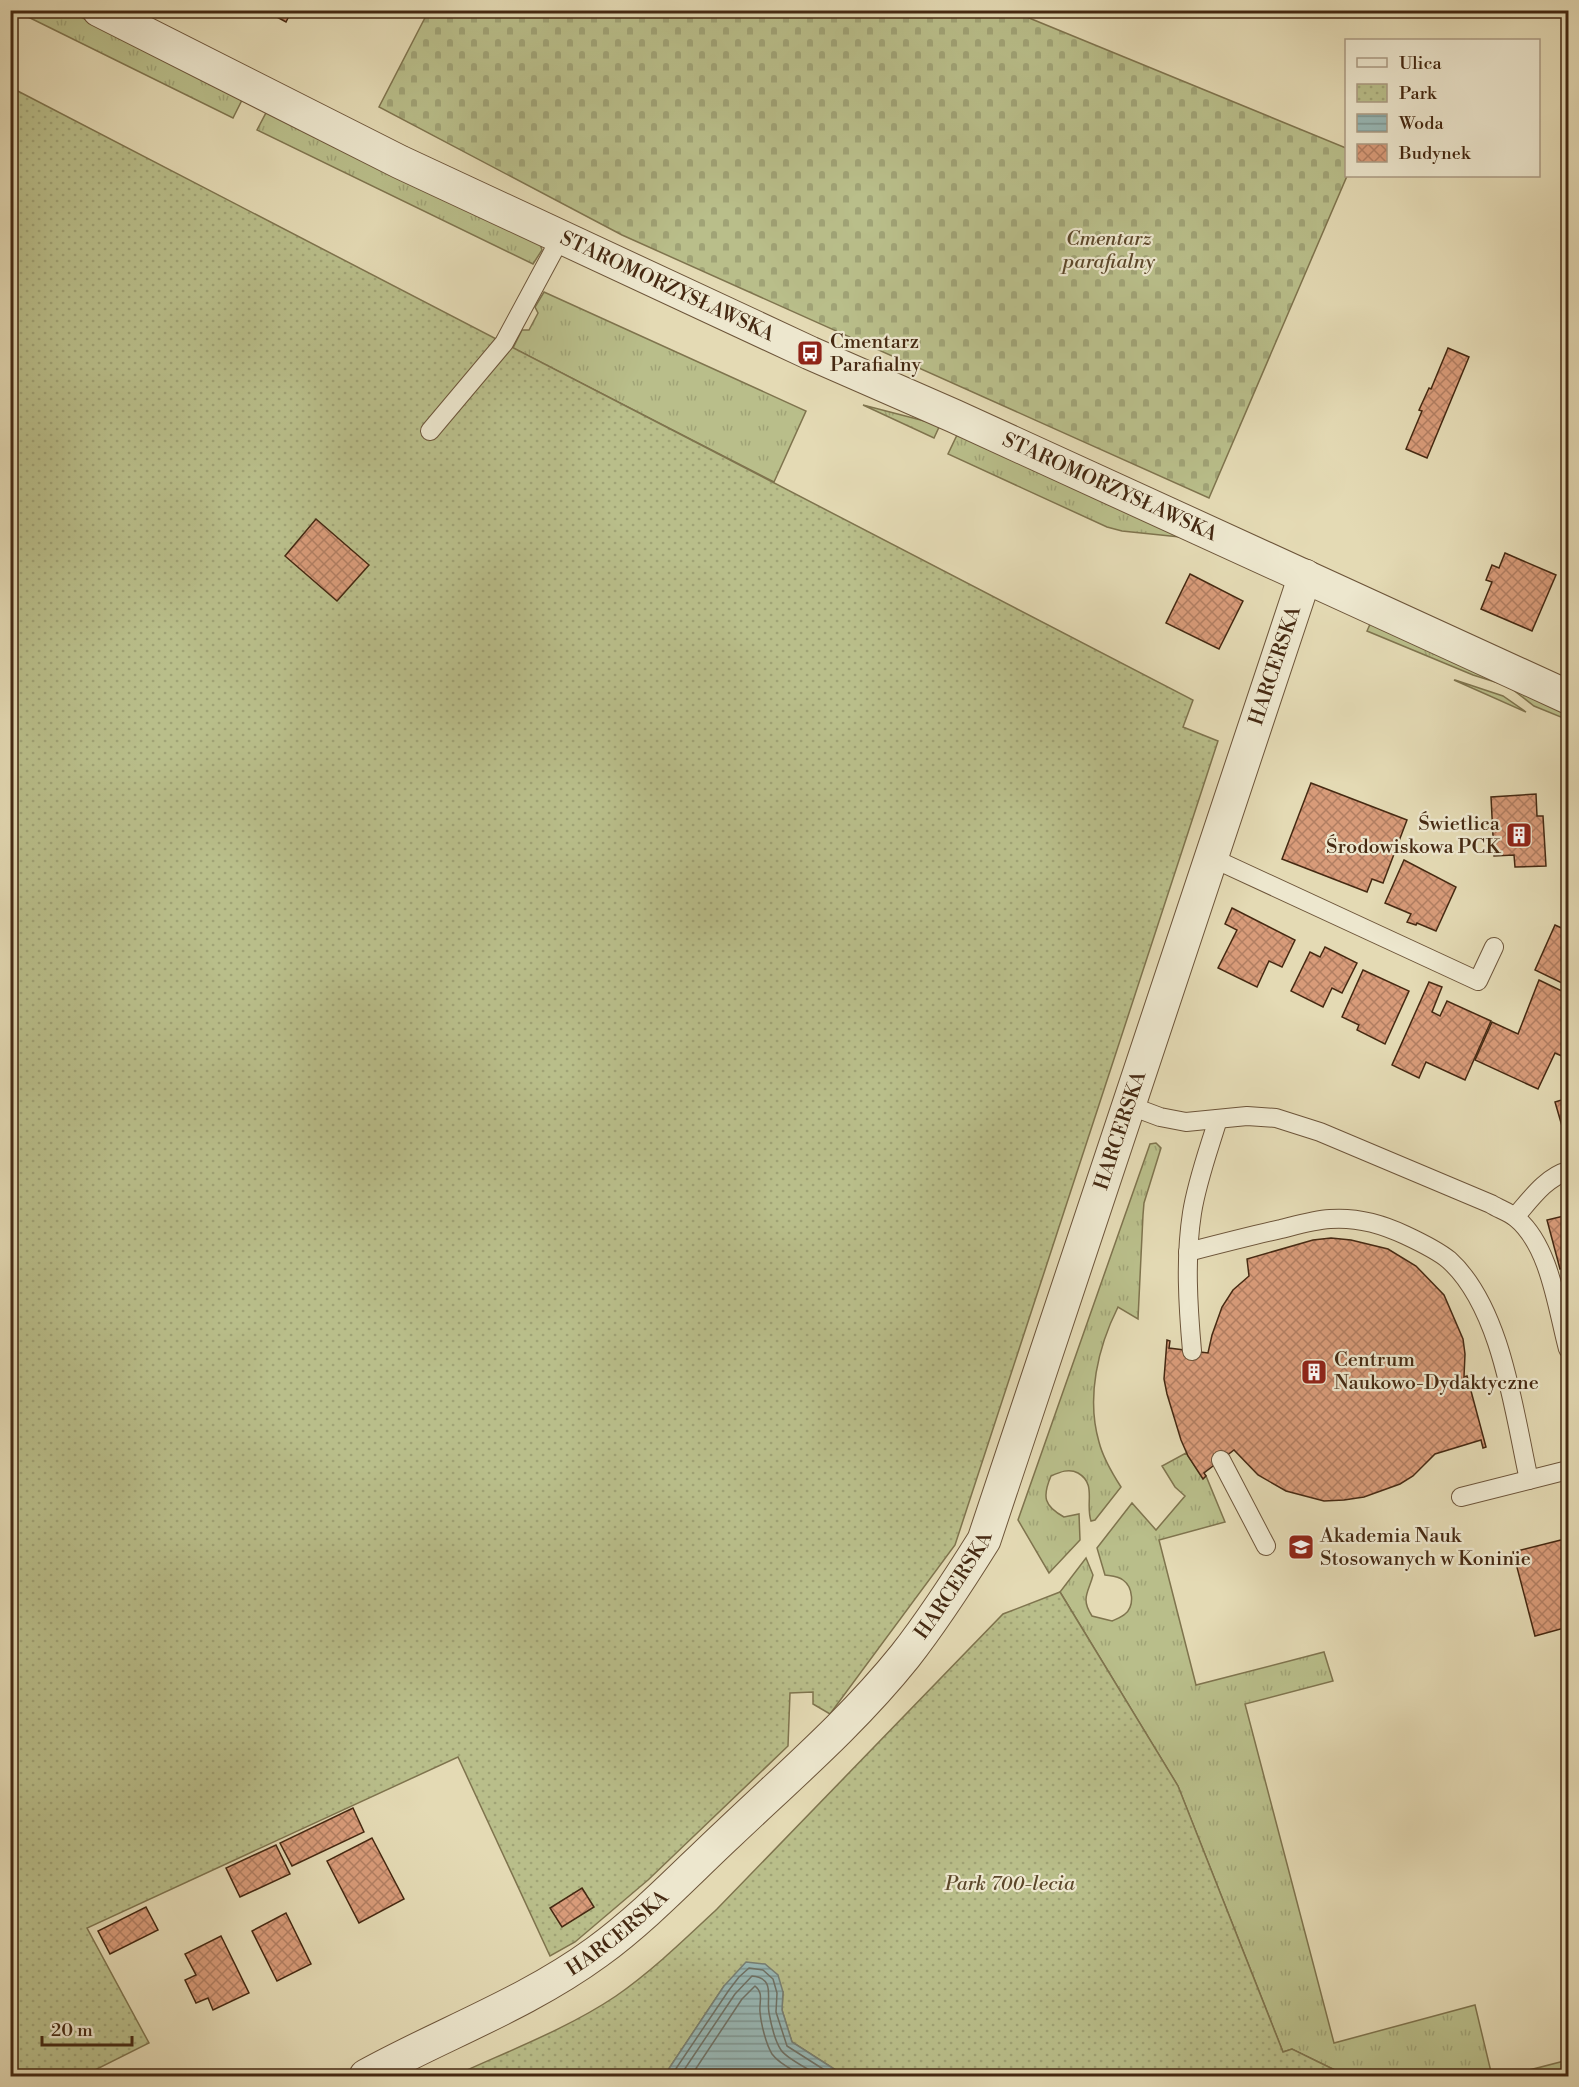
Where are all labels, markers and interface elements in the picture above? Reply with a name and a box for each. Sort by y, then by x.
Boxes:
legend [1345,39,1540,177]
text: Ulica [1399,52,1443,75]
text: Park [1399,82,1438,105]
text: Woda [1398,112,1444,135]
text: Budynek [1398,142,1472,165]
street label: STAROMORZYSŁAWSKA [556,226,779,348]
park label: Cmentarz parafialny [1060,227,1156,275]
place label: Cmentarz Parafialny [830,330,921,378]
bus stop icon: Cmentarz Parafialny [795,338,825,368]
street label: STAROMORZYSŁAWSKA [998,427,1222,548]
street label: HARCERSKA [1244,602,1307,728]
place label: Świetlica Środowiskowa PCK [1326,811,1501,860]
building icon: Świetlica Środowiskowa PCK [1504,820,1534,850]
street label: HARCERSKA [1089,1067,1152,1193]
place label: Centrum Naukowo-Dydaktyczne [1334,1348,1539,1396]
building icon: Centrum Naukowo-Dydaktyczne [1299,1357,1329,1387]
place label: Akademia Nauk Stosowanych w Koninie [1319,1524,1531,1572]
street label: HARCERSKA [909,1528,999,1644]
school or university icon: Akademia Nauk Stosowanych w Koninie [1286,1532,1316,1562]
park label: Park 700-lecia [944,1872,1076,1897]
street label: HARCERSKA [562,1884,675,1982]
scale bar [42,2009,132,2047]
text: 20 m [51,2019,93,2042]

